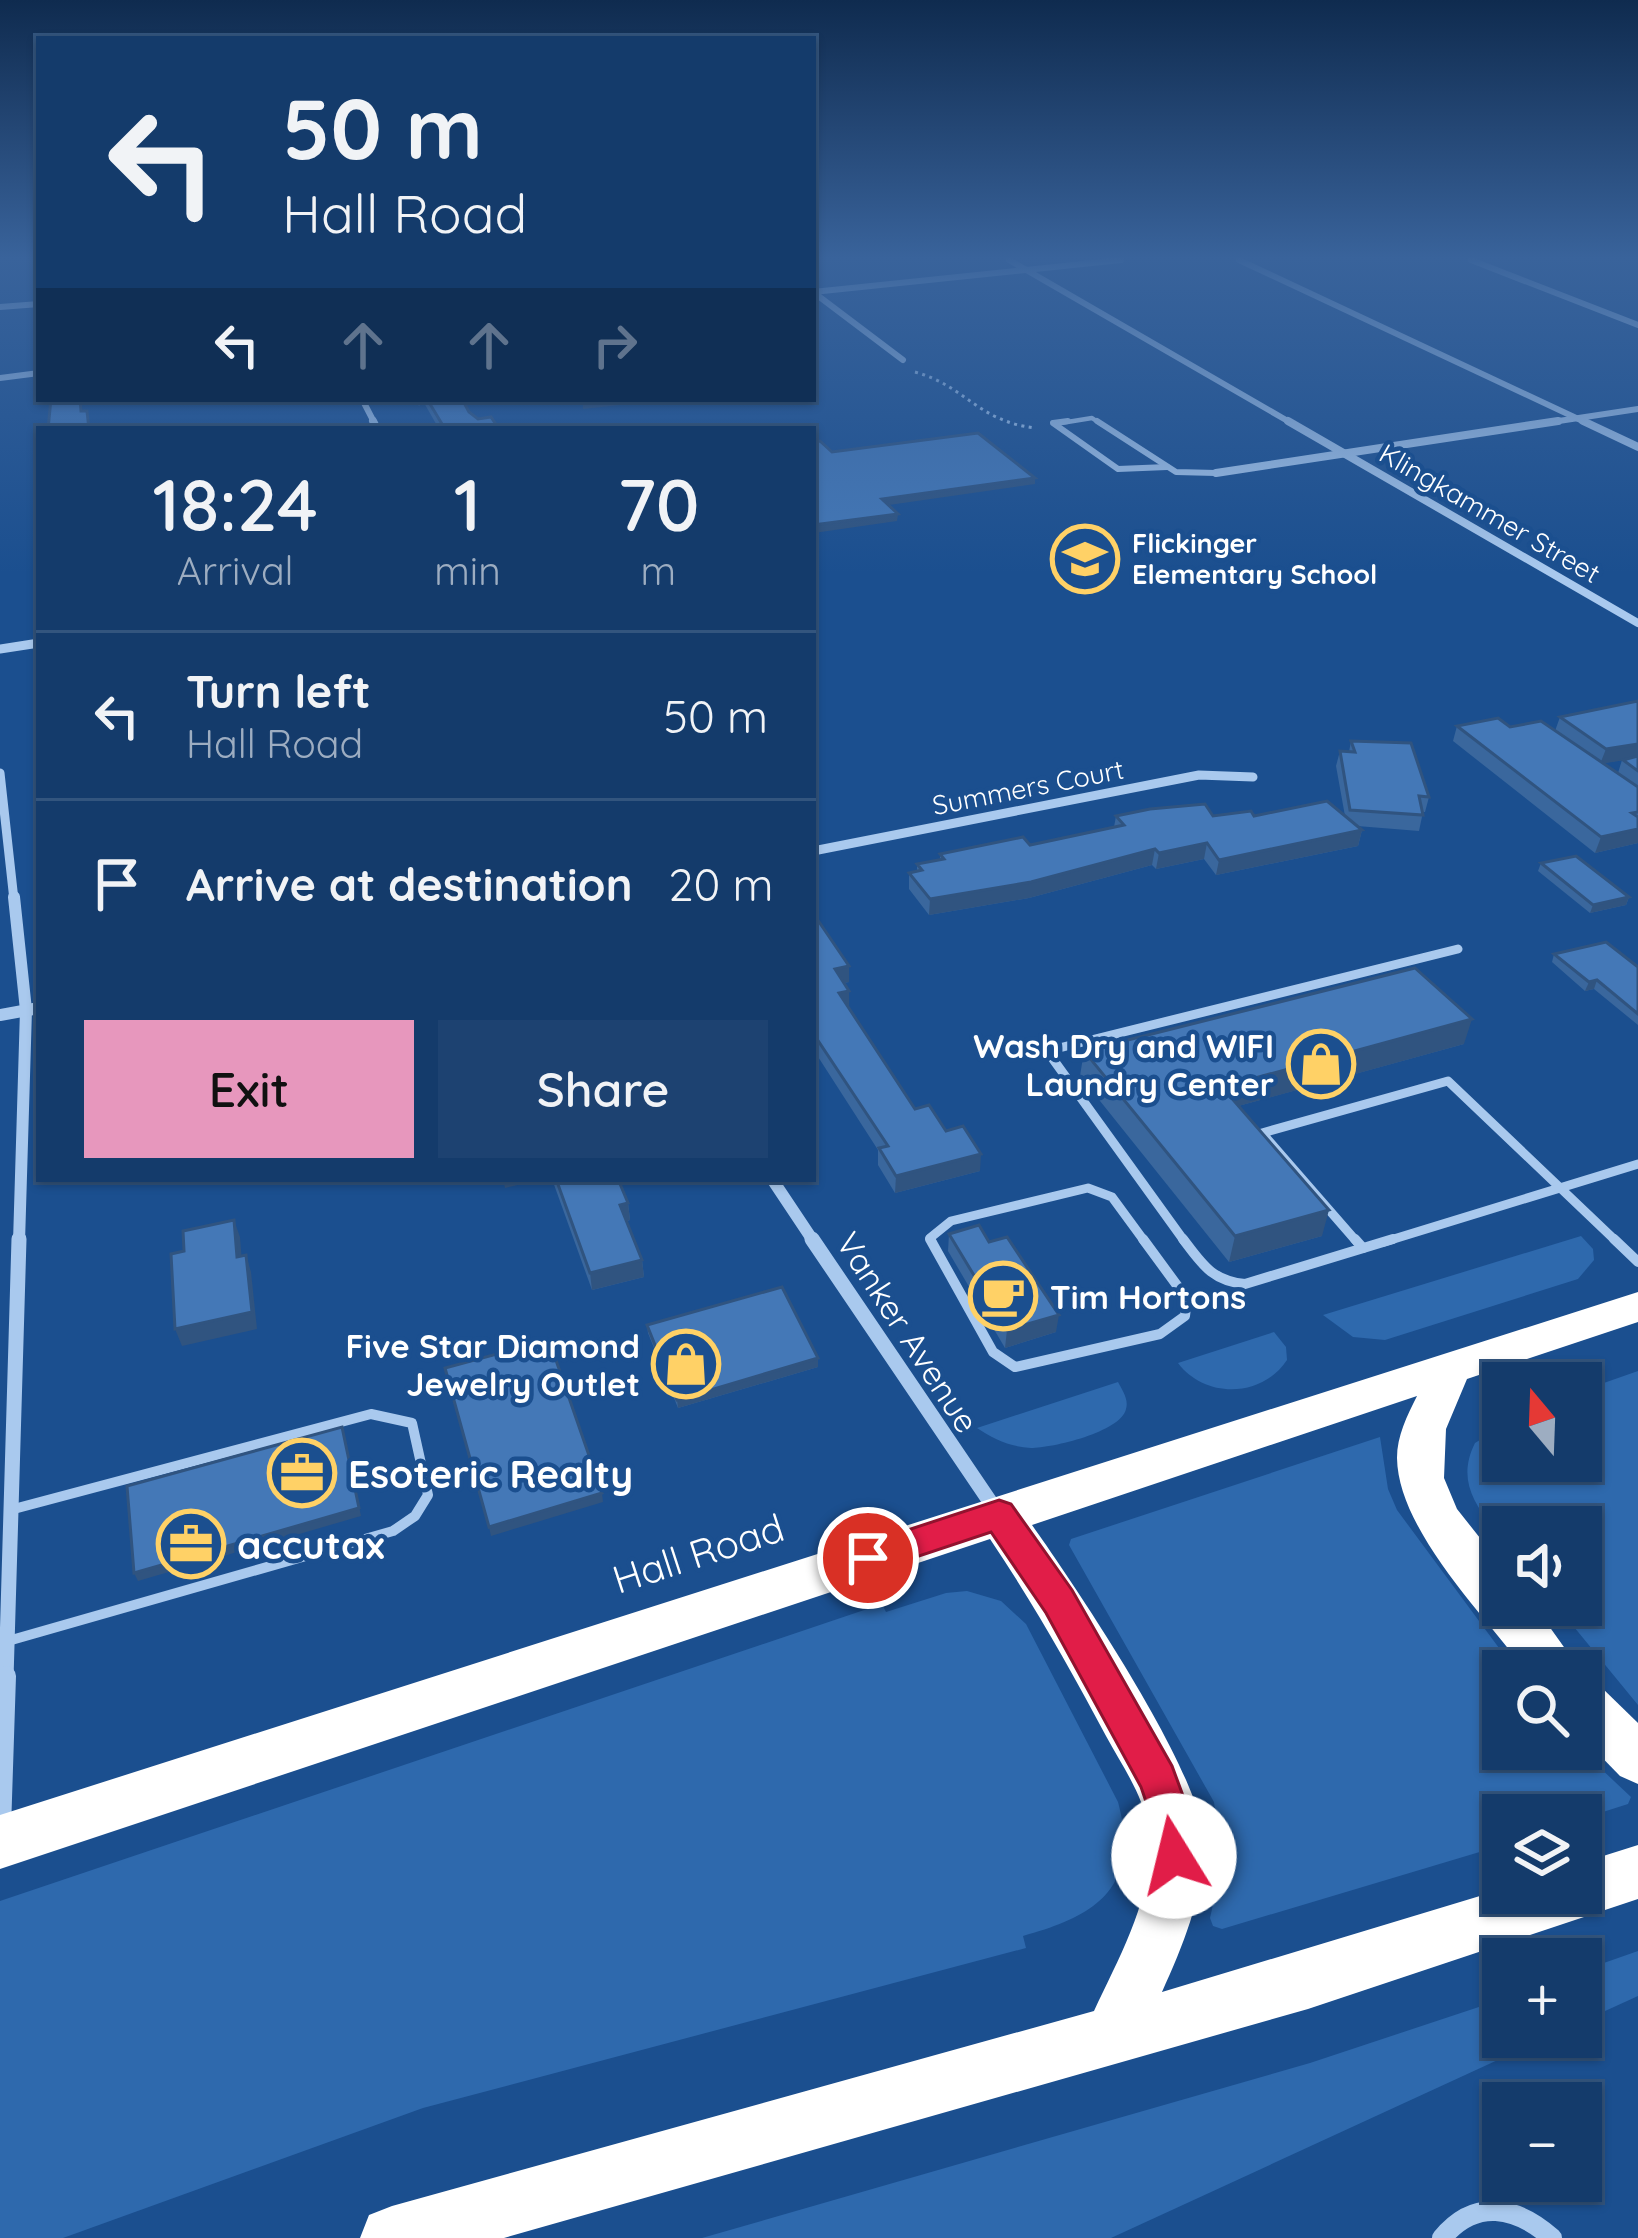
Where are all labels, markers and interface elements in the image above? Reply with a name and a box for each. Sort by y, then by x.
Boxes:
text: 50 m [282,75,483,180]
icon: left [84,84,240,240]
text: Hall Road [282,179,527,247]
icon: left [204,312,270,378]
icon: ahead [330,312,396,378]
icon: ahead [456,312,522,378]
icon: right [582,312,648,378]
street label: Klingkammer Street [1373,436,1607,590]
text: 18:24 [152,459,318,549]
text: 1 [454,459,481,549]
text: 70 [617,459,700,549]
school or university icon: Flickinger Elementary School [1050,524,1120,594]
place label: Flickinger Elementary School [1132,526,1377,591]
text: Arrival [177,546,294,595]
text: min [434,546,501,595]
text: m [641,546,676,595]
text: Turn left [186,663,371,719]
icon: left [84,683,150,749]
text: 50 m [663,688,768,744]
text: Hall Road [186,719,363,768]
street label: Summers Court [929,752,1127,822]
icon: arrive [84,851,150,917]
text: Arrive at destination [186,856,632,912]
text: 20 m [668,856,773,912]
button: Exit [84,1020,414,1158]
button: Share [438,1020,768,1158]
place label: Wash Dry and WIFI Laundry Center [973,1025,1274,1104]
shop icon: Wash Dry and WIFI Laundry Center [1286,1029,1356,1099]
street label: Vanker Avenue [828,1224,988,1440]
cafe icon: Tim Hortons [968,1261,1038,1331]
place label: Tim Hortons [1050,1276,1246,1317]
place label: Five Star Diamond Jewelry Outlet [346,1325,640,1404]
shop icon: Five Star Diamond Jewelry Outlet [651,1329,721,1399]
north arrow [1482,1362,1602,1482]
map controls [1482,1362,1602,2202]
office icon: Esoteric Realty [267,1438,337,1508]
place label: Esoteric Realty [348,1449,633,1498]
street label: Hall Road [606,1502,790,1604]
button: sound [1482,1506,1602,1626]
pin [817,1507,919,1609]
office icon: accutax [156,1509,226,1579]
place label: accutax [237,1520,384,1569]
icon: arrive [835,1525,901,1591]
button: search [1482,1650,1602,1770]
position arrow [1111,1793,1237,1919]
button: layers [1482,1794,1602,1914]
button: + [1482,1938,1602,2058]
button: − [1482,2082,1602,2202]

